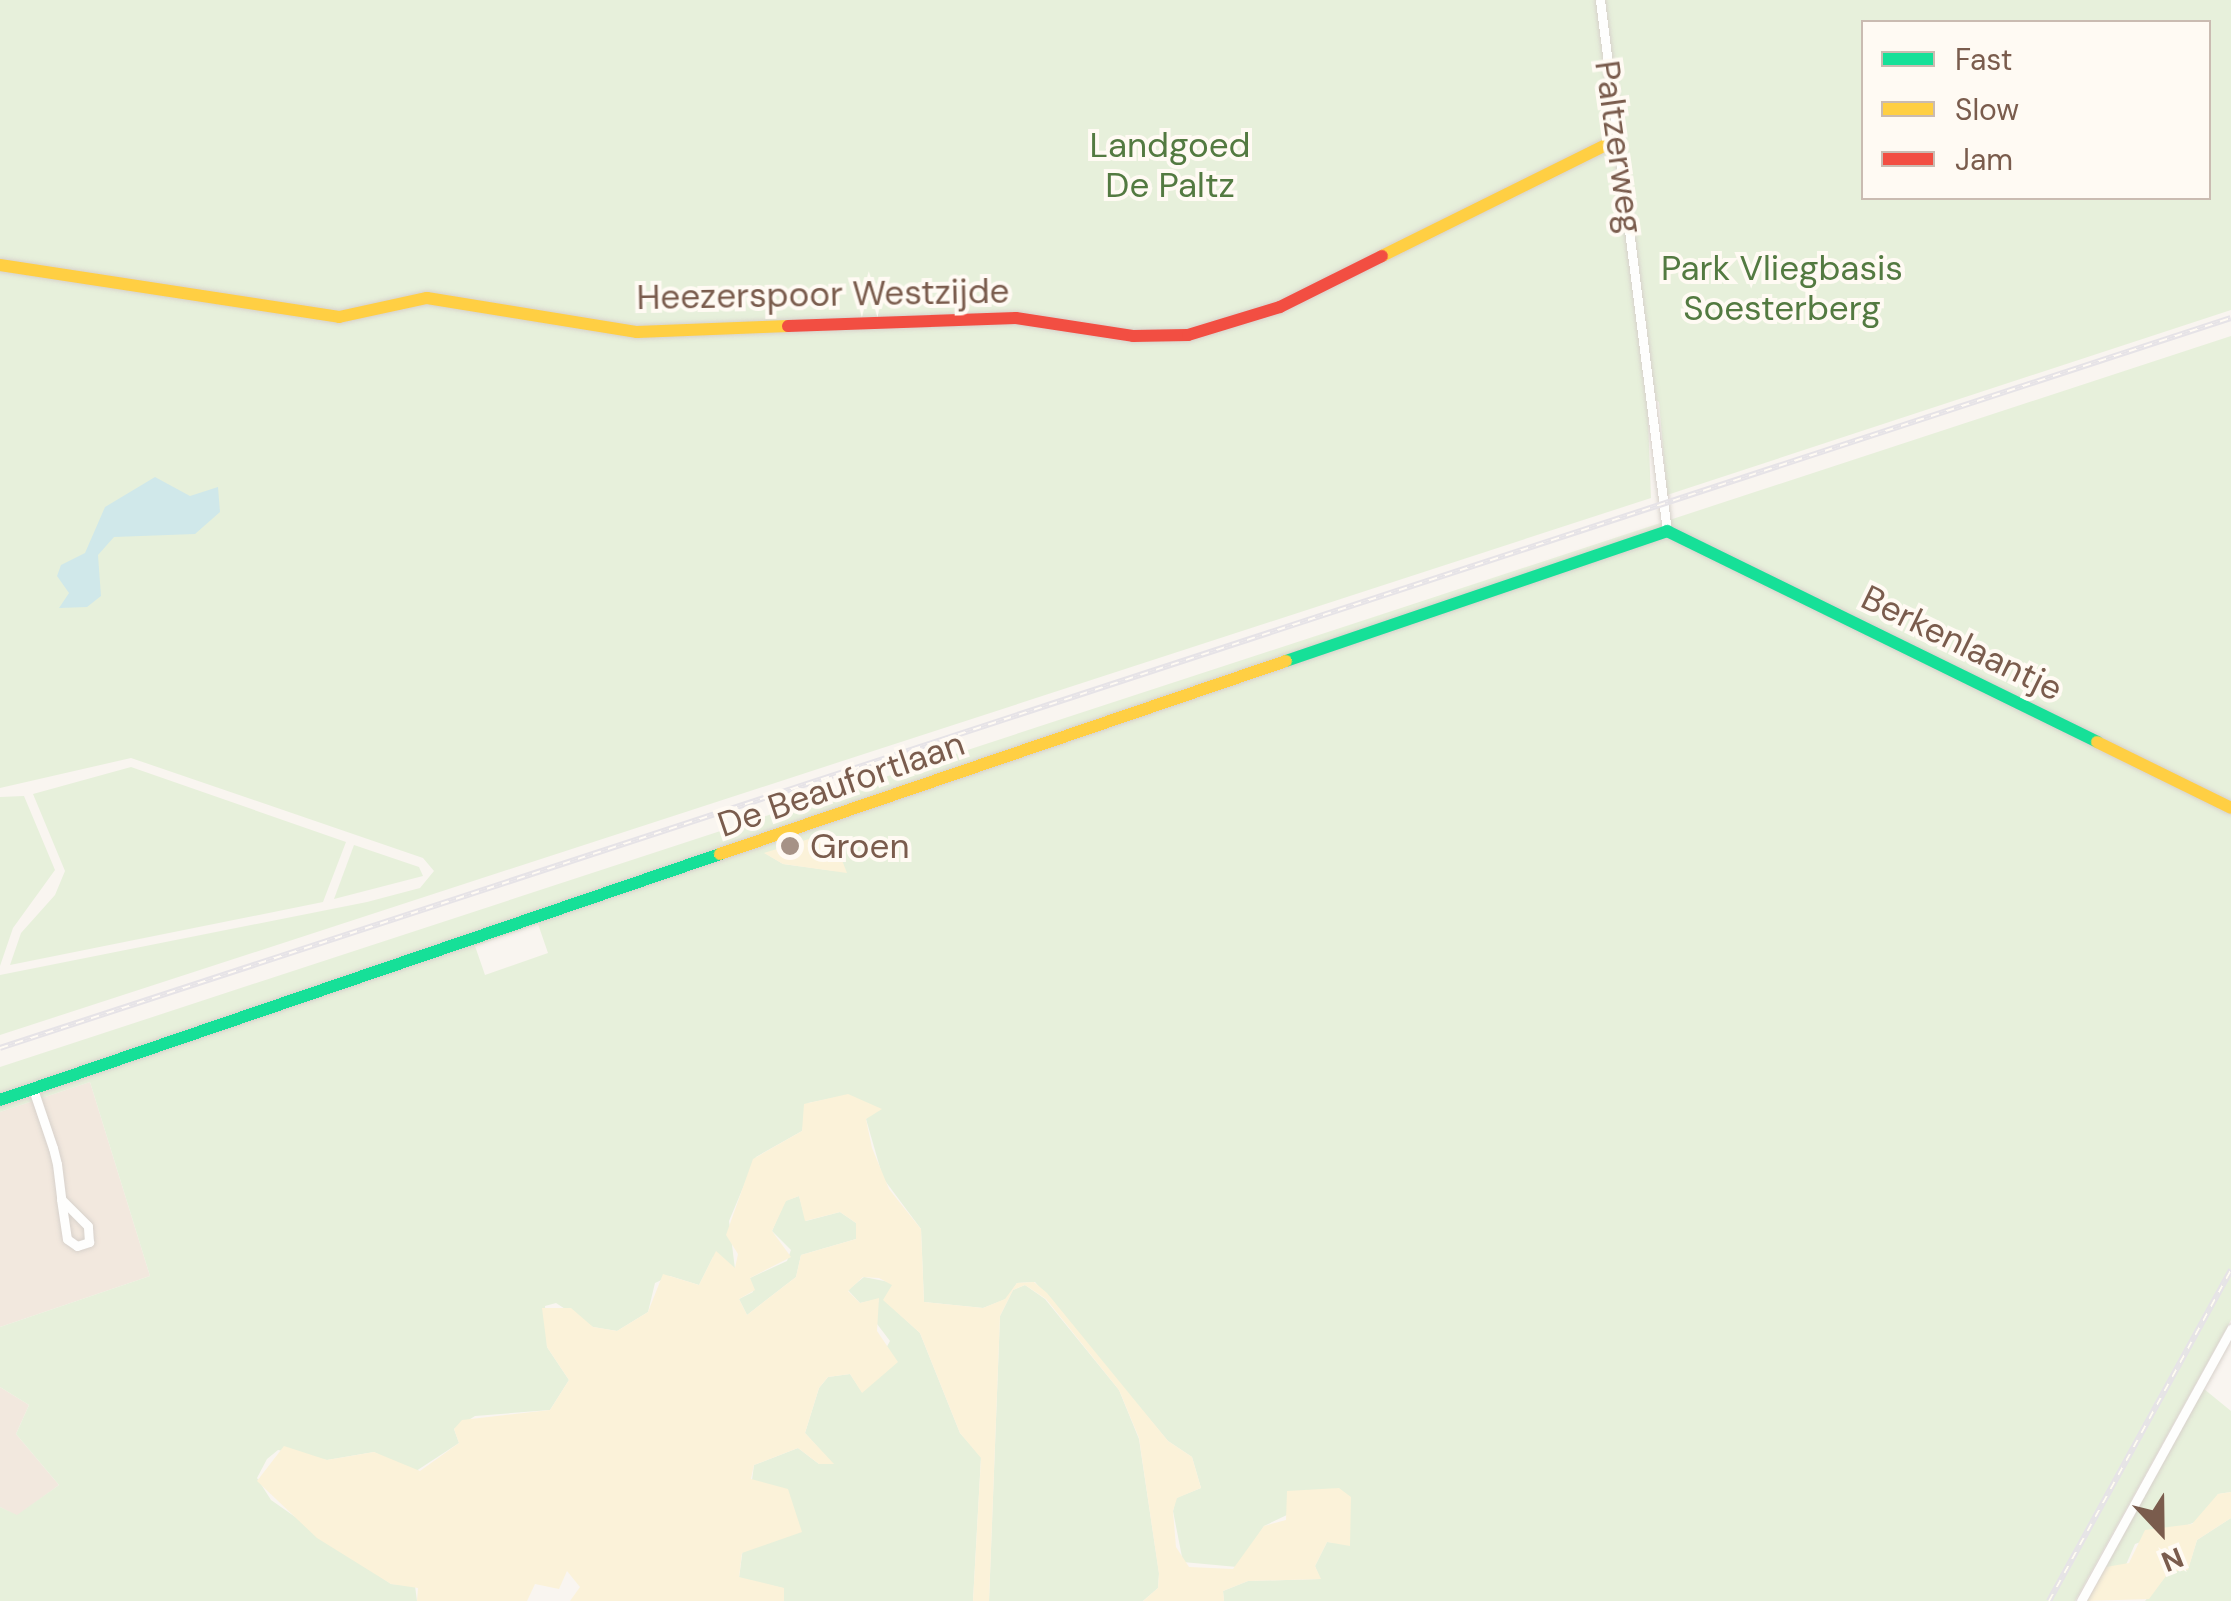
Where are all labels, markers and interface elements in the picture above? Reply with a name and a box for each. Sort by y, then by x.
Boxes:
legend [1861,20,2211,200]
text: Fast [1955,40,2013,79]
street label: Paltzerweg [1586,58,1652,236]
text: Slow [1955,90,2019,129]
park label: Landgoed De Paltz [1090,124,1250,206]
text: Jam [1955,140,2013,179]
park label: Park Vliegbasis Soesterberg [1661,247,1903,329]
street label: Heezerspoor Westzijde [636,270,1010,318]
street label: Berkenlaantje [1855,576,2069,710]
street label: De Beaufortlaan [712,722,970,846]
place label: Groen [810,825,910,867]
marker: Groen [779,835,801,857]
north arrow [2111,1481,2211,1581]
text: N [2156,1538,2189,1580]

